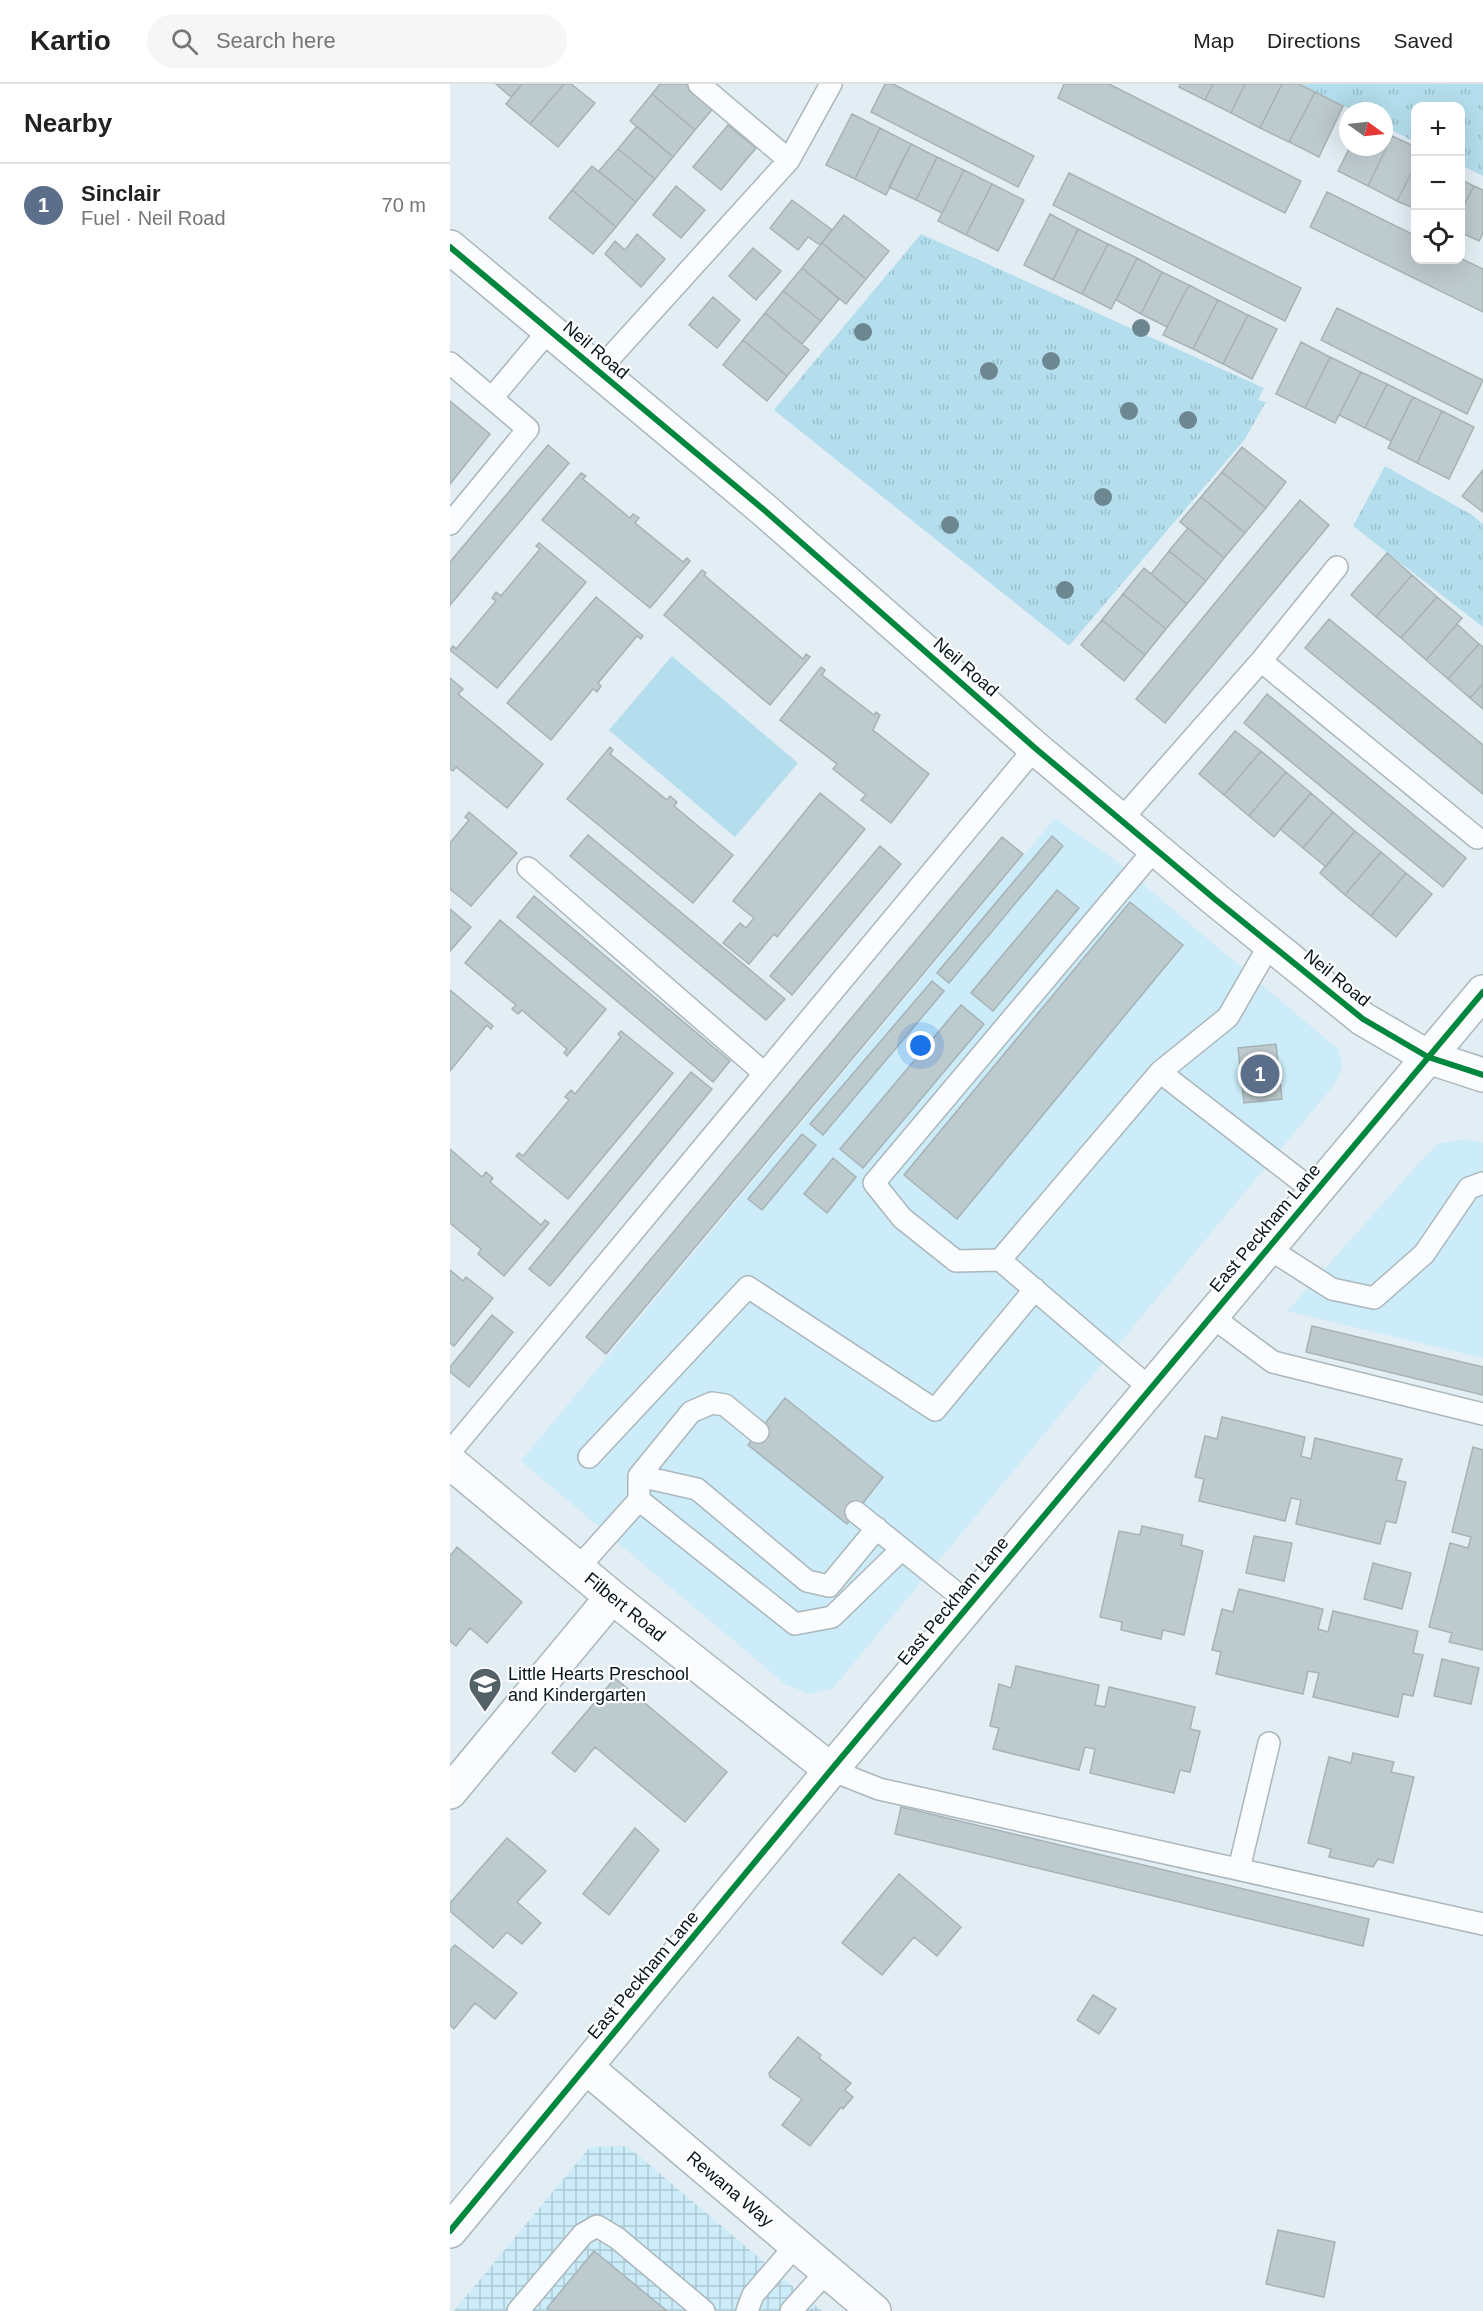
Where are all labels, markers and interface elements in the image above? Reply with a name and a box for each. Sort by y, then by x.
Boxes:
search box [147,14,567,68]
text: Kartio [30,25,111,56]
icon: search [168,25,201,58]
text: Search here [216,28,336,53]
text: Map [1193,29,1234,52]
text: Directions [1267,29,1360,52]
text: Saved [1393,29,1453,52]
north arrow [1339,102,1393,156]
map controls [1411,102,1465,264]
button: + [1411,102,1465,156]
text: Nearby [24,108,112,138]
button: − [1411,156,1465,210]
text: Sinclair [81,181,160,206]
text: 1 [38,194,49,216]
text: 70 m [382,194,426,216]
text: Fuel · Neil Road [81,207,226,229]
button: locate [1411,210,1465,264]
street label: Neil Road [559,317,633,383]
street label: Neil Road [930,634,1002,700]
street label: Neil Road [1300,945,1374,1011]
your location [906,1031,935,1060]
pin: 1 [1240,1052,1280,1096]
street label: East Peckham Lane [1206,1160,1324,1296]
street label: East Peckham Lane [894,1533,1012,1669]
street label: Filbert Road [581,1568,669,1646]
place label: Little Hearts Preschool and Kindergarten [508,1664,689,1705]
school or university icon: Little Hearts Preschool and Kindergarten [467,1666,503,1713]
street label: East Peckham Lane [584,1907,702,2043]
street label: Rewana Way [683,2147,777,2231]

